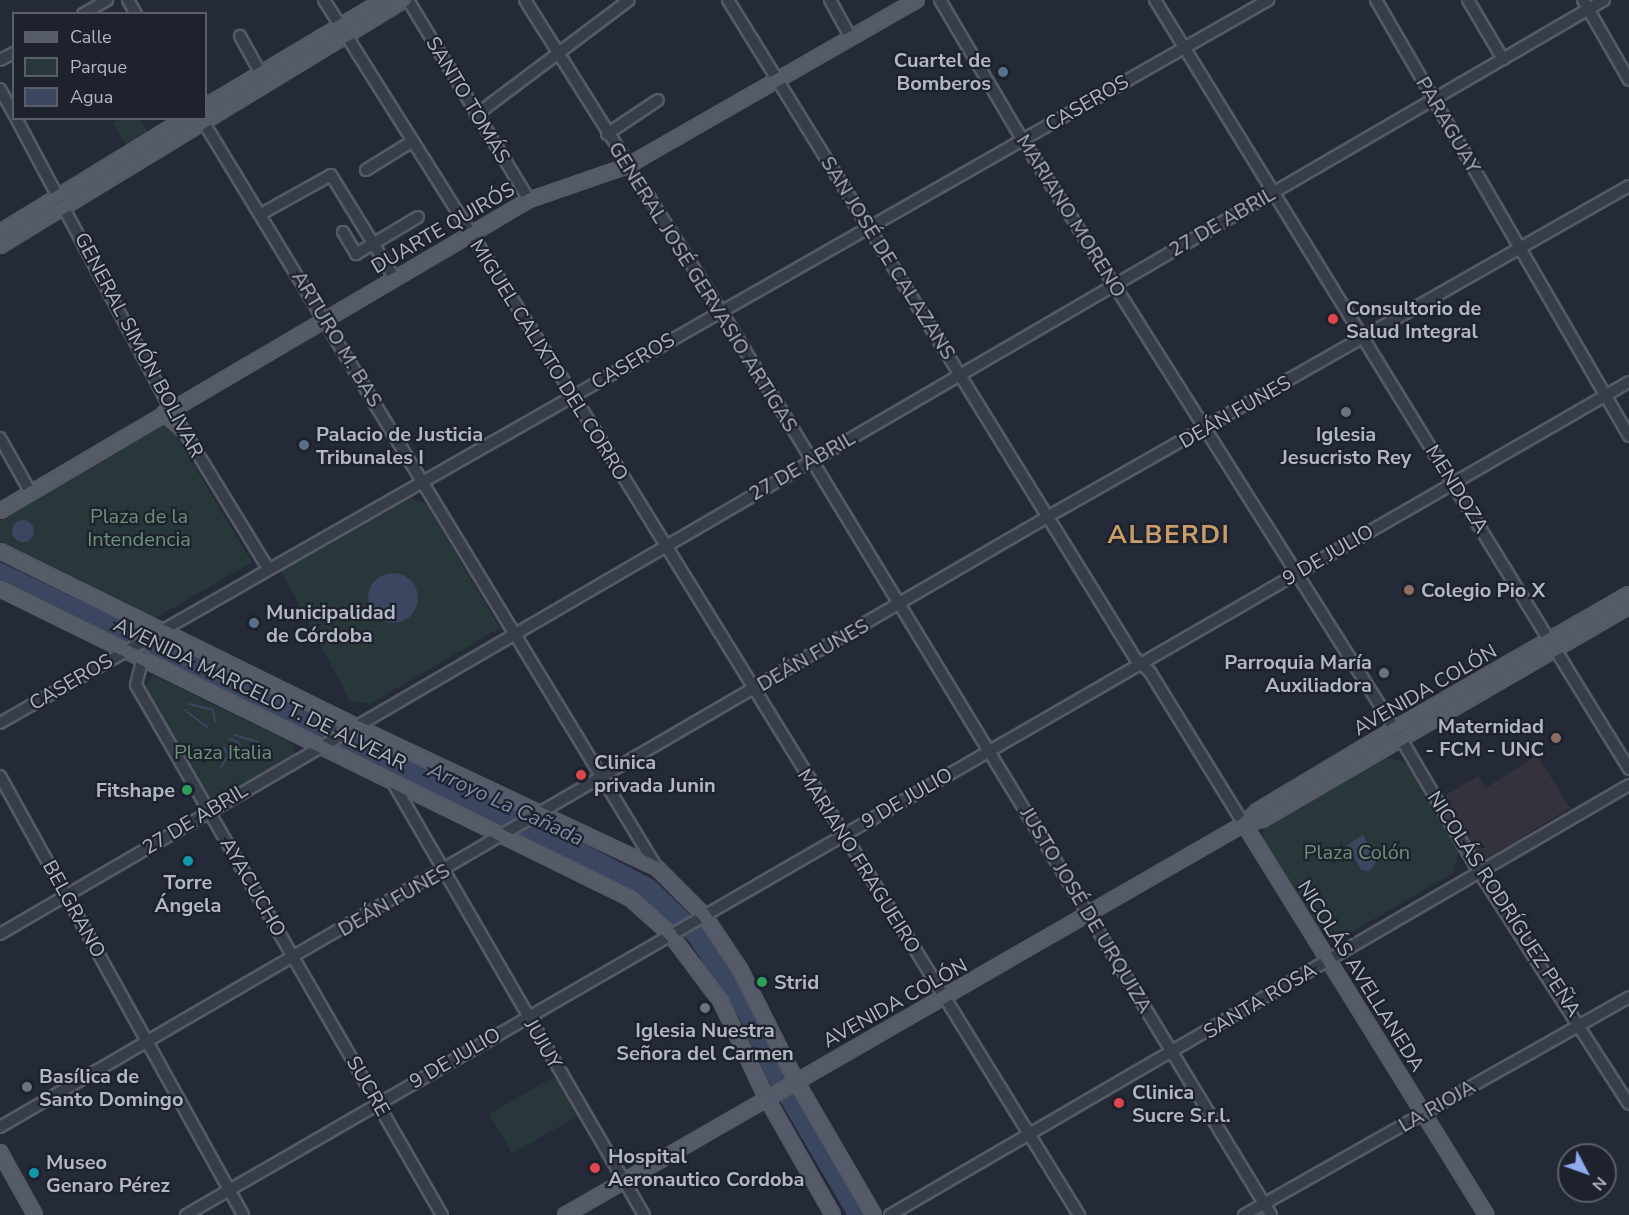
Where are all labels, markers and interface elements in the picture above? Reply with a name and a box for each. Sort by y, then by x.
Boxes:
legend [12,12,207,120]
text: Calle [70,25,112,49]
street label: SANTO TOMÁS [421,32,515,168]
place label: Cuartel de Bomberos [894,48,991,95]
text: Parque [70,55,127,79]
marker: Cuartel de Bomberos [996,65,1010,79]
street label: CASEROS [1041,69,1133,137]
street label: PARAGUAY [1411,72,1485,178]
text: Agua [70,85,113,109]
street label: MARIANO MORENO [1011,130,1131,302]
street label: GENERAL JOSÉ GERVASIO ARTIGAS [603,137,803,437]
street label: SAN JOSÉ DE CALAZANS [816,152,960,364]
street label: DUARTE QUIRÓS [367,177,519,279]
street label: 27 DE ABRIL [1165,182,1279,262]
street label: GENERAL SIMÓN BOLIVAR [69,228,209,462]
street label: MIGUEL CALIXTO DEL CORRO [465,235,633,485]
street label: ARTURO M. BAS [287,266,387,412]
place label: Consultorio de Salud Integral [1346,296,1481,343]
marker: Consultorio de Salud Integral [1324,310,1342,328]
street label: CASEROS [587,327,679,395]
street label: DEÁN FUNES [1175,370,1295,454]
marker: Iglesia Jesucristo Rey [1339,405,1353,419]
place label: Palacio de Justicia Tribunales I [316,422,483,469]
place label: Iglesia Jesucristo Rey [1281,422,1411,469]
street label: 27 DE ABRIL [745,426,859,506]
marker: Palacio de Justicia Tribunales I [297,438,311,452]
street label: MENDOZA [1420,440,1494,538]
park label: Plaza de la Intendencia [87,504,191,551]
district label: ALBERDI [1108,519,1230,551]
street label: 9 DE JULIO [1278,519,1378,591]
place label: Colegio Pio X [1421,578,1545,602]
marker: Colegio Pio X [1402,583,1416,597]
place label: Municipalidad de Córdoba [266,600,396,647]
street label: AVENIDA MARCELO T. DE ALVEAR [110,612,410,776]
street label: DEÁN FUNES [753,613,873,697]
marker: Municipalidad de Córdoba [247,616,261,630]
street label: AVENIDA COLÓN [1349,639,1501,741]
street label: CASEROS [25,648,117,716]
place label: Parroquia María Auxiliadora [1224,650,1372,697]
marker: Parroquia María Auxiliadora [1377,666,1391,680]
place label: Maternidad - FCM - UNC [1425,714,1544,761]
marker: Maternidad - FCM - UNC [1549,731,1563,745]
park label: Plaza Italia [174,740,272,764]
place label: Clinica privada Junin [594,751,716,798]
water label: Arroyo La Cañada [424,757,588,851]
street label: 9 DE JULIO [857,762,957,834]
street label: MARIANO FRAGUEIRO [792,764,926,958]
marker: Clinica privada Junin [572,766,590,784]
place label: Fitshape [96,778,175,802]
street label: 27 DE ABRIL [138,778,252,860]
marker: Fitshape [180,783,194,797]
street label: NICOLÁS RODRÍGUEZ PEÑA [1422,787,1586,1021]
street label: JUSTO JOSÉ DE URQUIZA [1015,803,1157,1017]
street label: AYACUCHO [215,833,291,941]
park label: Plaza Colón [1304,840,1410,864]
marker: Torre Ángela [181,854,195,868]
street label: BELGRANO [37,856,111,962]
street label: DEÁN FUNES [334,858,454,942]
place label: Torre Ángela [155,870,221,917]
street label: NICOLÁS AVELLANEDA [1292,876,1430,1076]
street label: AVENIDA COLÓN [818,953,972,1053]
street label: SANTA ROSA [1199,958,1321,1044]
place label: Strid [774,970,819,994]
marker: Strid [755,975,769,989]
marker: Iglesia Nuestra Señora del Carmen [698,1001,712,1015]
street label: JUJUY [519,1015,567,1073]
place label: Iglesia Nuestra Señora del Carmen [616,1018,794,1065]
street label: 9 DE JULIO [405,1022,505,1094]
street label: SUCRE [341,1052,395,1120]
place label: Basílica de Santo Domingo [39,1064,183,1111]
street label: LA RIOJA [1394,1074,1480,1138]
marker: Basílica de Santo Domingo [20,1080,34,1094]
place label: Clinica Sucre S.r.l. [1132,1080,1231,1127]
marker: Clinica Sucre S.r.l. [1110,1094,1128,1112]
north arrow [1557,1143,1617,1203]
place label: Hospital Aeronautico Cordoba [608,1144,805,1191]
place label: Museo Genaro Pérez [46,1150,170,1197]
marker: Hospital Aeronautico Cordoba [586,1159,604,1177]
marker: Museo Genaro Pérez [27,1166,41,1180]
text: N [1587,1172,1611,1195]

